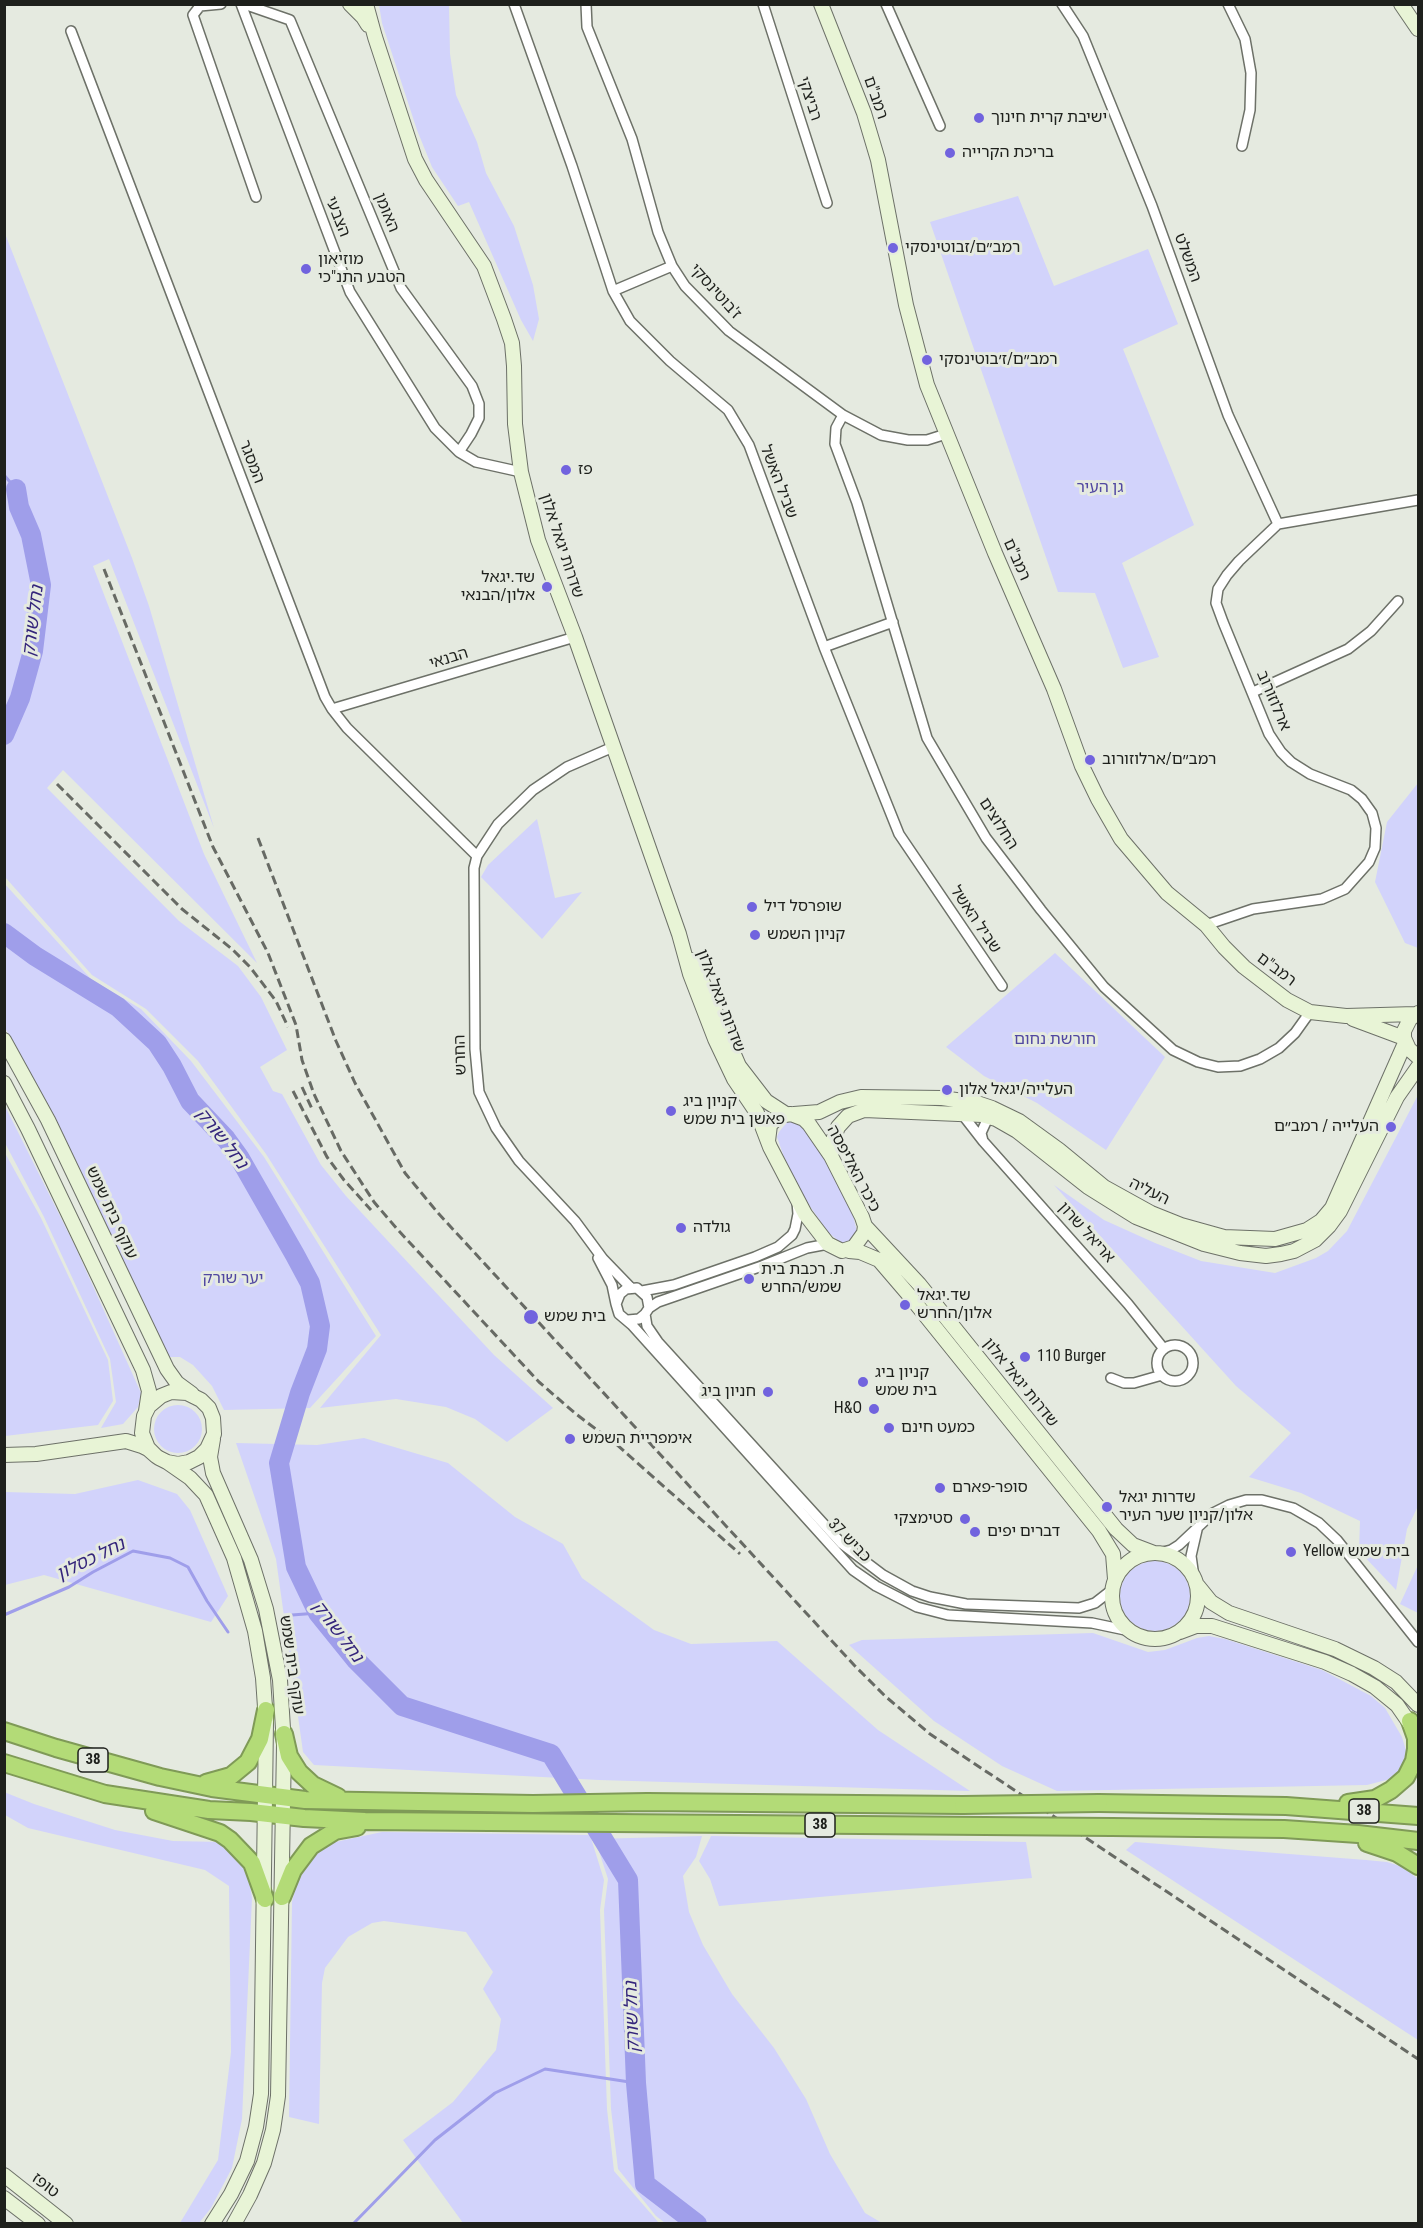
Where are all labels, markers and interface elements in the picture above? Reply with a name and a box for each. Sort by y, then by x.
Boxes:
street label: רמב"ם [859,74,891,122]
street label: רביצקי [793,75,825,123]
place label: ישיבת קרית חינוך [991,108,1107,128]
marker: ישיבת קרית חינוך [972,111,986,125]
place label: בריכת הקרייה [962,143,1054,163]
marker: בריכת הקרייה [943,146,957,160]
street label: האומן [369,190,403,236]
street label: הצבעי [321,194,353,240]
street label: המשלט [1169,231,1205,285]
place label: רמב״ם/זבוטינסקי [905,238,1020,258]
marker: רמב״ם/זבוטינסקי [886,241,900,255]
place label: מוזיאון הטבע התנ"כי [318,250,406,288]
street label: ז'בוטינסקי [685,260,745,324]
marker: מוזיאון הטבע התנ"כי [299,262,313,276]
place label: רמב״ם/ז׳בוטינסקי [939,350,1058,370]
marker: רמב״ם/ז׳בוטינסקי [920,353,934,367]
street label: המסגר [234,438,268,486]
street label: שביל האשל [755,443,801,521]
place label: פז [578,460,593,480]
marker: פז [559,463,573,477]
park label: גן העיר [1076,478,1124,498]
street label: שדרות יגאל אלון [535,491,587,601]
street label: רמב"ם [998,536,1034,584]
place label: שד.יגאל אלון/הבנאי [461,568,535,606]
marker: שד.יגאל אלון/הבנאי [540,580,554,594]
water label: נחל שורק [19,584,49,658]
street label: הבנאי [427,644,471,674]
street label: ארלוזורוב [1252,668,1294,734]
place label: רמב״ם/ארלוזורוב [1102,750,1216,770]
marker: רמב״ם/ארלוזורוב [1083,753,1097,767]
street label: החלוצים [974,795,1022,853]
street label: שביל האשל [945,883,1005,957]
place label: שופרסל דיל [764,897,842,917]
marker: שופרסל דיל [745,900,759,914]
place label: קניון השמש [767,925,845,945]
marker: קניון השמש [748,928,762,942]
street label: שדרות יגאל אלון [692,947,748,1055]
street label: רמב"ם [1253,949,1299,991]
park label: חורשת נחום [1014,1030,1096,1050]
street label: החרש [451,1034,471,1076]
place label: העלייה/יגאל אלון [959,1080,1073,1100]
marker: העלייה/יגאל אלון [940,1083,954,1097]
place label: קניון ביג פאשן בית שמש [683,1092,785,1130]
water label: נחל שורק [191,1104,251,1174]
marker: קניון ביג פאשן בית שמש [664,1104,678,1118]
place label: העלייה / רמב״ם [1274,1117,1379,1137]
marker: העלייה / רמב״ם [1384,1120,1398,1134]
street label: כיכר האליפסה [822,1122,884,1216]
street label: עוקף בית שמש [81,1164,141,1262]
street label: העליה [1126,1174,1172,1210]
street label: אריאל שרון [1054,1199,1118,1267]
place label: גולדה [693,1218,731,1238]
marker: גולדה [674,1221,688,1235]
place label: ת. רכבת בית שמש/החרש [761,1260,844,1298]
park label: יער שורק [203,1269,263,1289]
marker: ת. רכבת בית שמש/החרש [742,1272,756,1286]
place label: שד.יגאל אלון/החרש [917,1286,992,1324]
marker: שד.יגאל אלון/החרש [898,1298,912,1312]
place label: בית שמש [544,1307,606,1327]
marker: בית שמש [522,1308,540,1326]
street label: שדרות יגאל אלון [978,1335,1062,1431]
place label: 110 Burger [1037,1347,1106,1367]
marker: 110 Burger [1018,1350,1032,1364]
place label: קניון ביג בית שמש [875,1363,937,1401]
marker: קניון ביג בית שמש [856,1375,870,1389]
place label: חניון ביג [701,1382,756,1402]
marker: חניון ביג [761,1385,775,1399]
place label: H&O [834,1399,862,1419]
marker: H&O [867,1402,881,1416]
place label: כמעט חינם [901,1418,975,1438]
marker: כמעט חינם [882,1421,896,1435]
place label: אימפריית השמש [582,1429,692,1449]
marker: אימפריית השמש [563,1432,577,1446]
place label: סופר-פארם [952,1478,1028,1498]
marker: סופר-פארם [933,1481,947,1495]
place label: שדרות יגאל אלון/קניון שער העיר [1119,1488,1253,1526]
marker: שדרות יגאל אלון/קניון שער העיר [1100,1500,1114,1514]
place label: סטימצקי [894,1509,953,1529]
marker: סטימצקי [958,1512,972,1526]
street label: כביש 37 [824,1515,874,1567]
place label: דברים יפים [987,1522,1060,1542]
marker: דברים יפים [968,1525,982,1539]
water label: נחל כסלון [53,1534,129,1586]
place label: Yellow בית שמש [1303,1542,1410,1562]
marker: Yellow בית שמש [1284,1545,1298,1559]
water label: נחל שורק [307,1597,367,1667]
street label: עוקף בית שמש [275,1614,307,1716]
road number: 38 [78,1748,108,1772]
road number: 38 [1349,1799,1379,1823]
road number: 38 [805,1813,835,1837]
water label: נחל שורק [621,1981,645,2053]
street label: טופז [27,2169,63,2203]

